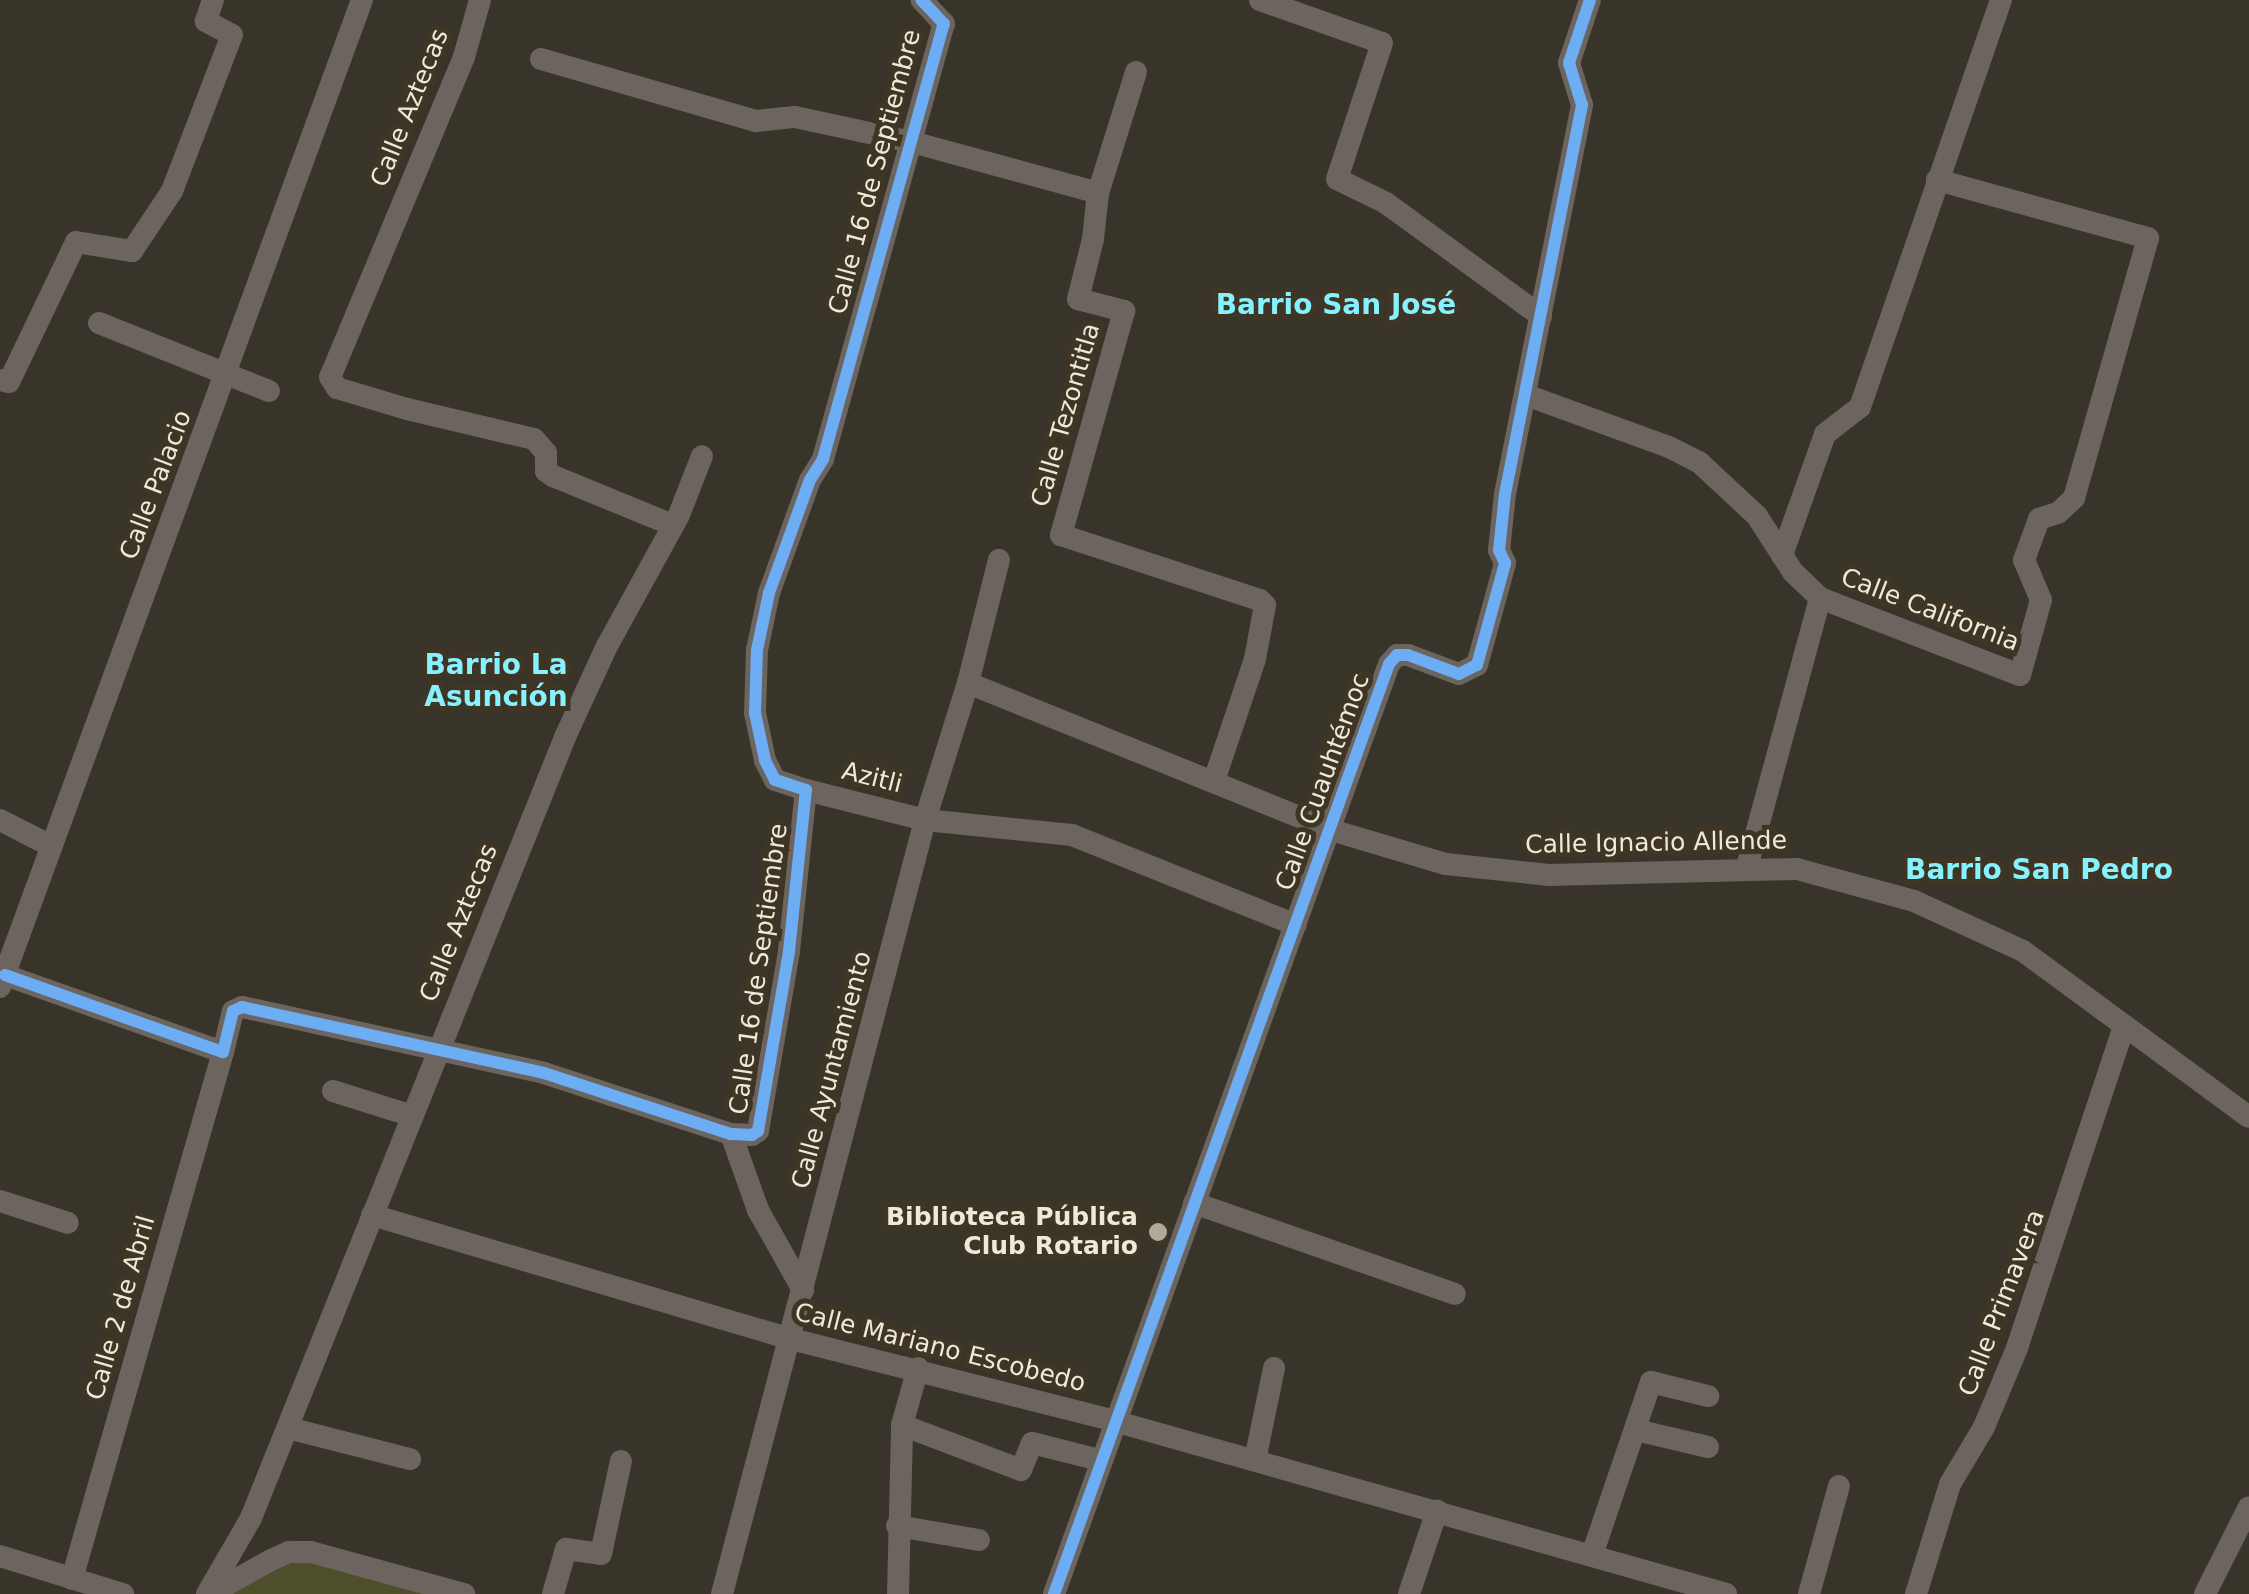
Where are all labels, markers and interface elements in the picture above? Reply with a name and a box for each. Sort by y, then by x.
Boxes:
street label: Calle Aztecas [365,25,455,191]
street label: Calle 16 de Septiembre [823,26,927,318]
district label: Barrio San José [1216,288,1456,322]
street label: Calle Tezontitla [1025,320,1107,510]
street label: Calle Palacio [114,406,198,564]
street label: Calle California [1837,562,2023,658]
district label: Barrio La Asunción [424,648,568,714]
street label: Calle Cuauhtémoc [1270,669,1376,895]
street label: Azitli [839,756,905,800]
street label: Calle 16 de Septiembre [724,822,794,1116]
street label: Calle Ignacio Allende [1525,826,1787,860]
street label: Calle Aztecas [414,840,504,1006]
district label: Barrio San Pedro [1905,853,2173,887]
street label: Calle Ayuntamiento [786,948,878,1192]
place label: Biblioteca Pública Club Rotario [886,1203,1138,1262]
street label: Calle Primavera [1953,1206,2051,1400]
street label: Calle 2 de Abril [80,1212,162,1404]
marker: Biblioteca Pública Club Rotario [1147,1221,1169,1243]
street label: Calle Mariano Escobedo [791,1297,1089,1399]

